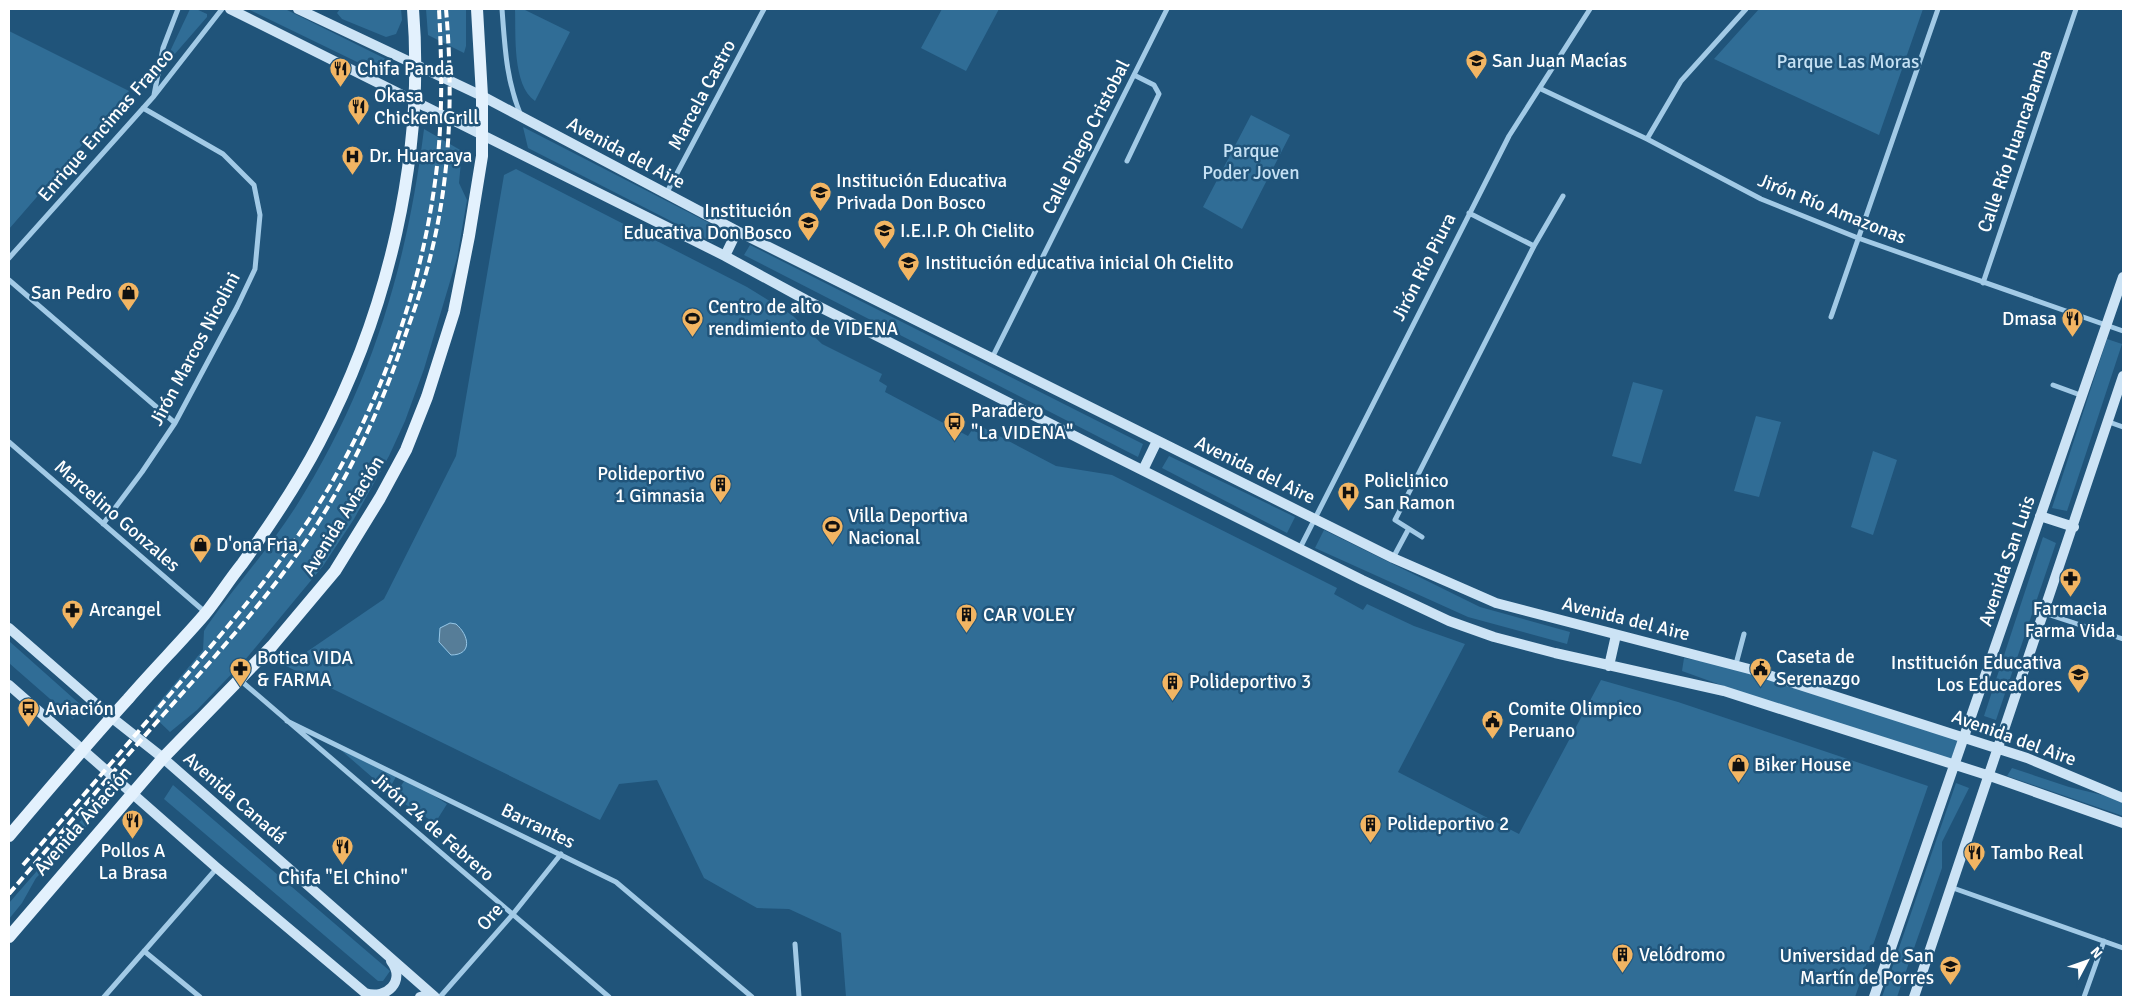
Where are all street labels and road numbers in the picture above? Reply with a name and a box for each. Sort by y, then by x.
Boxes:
street label: Marcela Castro [663,35,741,154]
street label: Enrique Encimas Franco [33,43,179,207]
street label: Calle Río Huancabamba [1972,46,2058,236]
street label: Calle Diego Cristobal [1037,56,1135,218]
street label: Avenida del Aire [563,112,689,194]
street label: Jirón Río Amazonas [1754,168,1910,250]
street label: Jirón Río Piura [1386,209,1462,325]
street label: Jirón Marcos Nicolini [144,268,246,430]
street label: Avenida del Aire [1191,431,1319,509]
street label: Avenida Aviación [296,451,390,581]
street label: Marcelino Gonzales [49,455,185,577]
street label: Avenida San Luis [1973,493,2041,629]
street label: Avenida del Aire [1560,592,1692,646]
street label: Avenida del Aire [1948,704,2080,772]
street label: Avenida Canadá [178,747,292,849]
street label: Avenida Aviación [29,761,137,881]
street label: Jirón 24 de Febrero [367,767,499,887]
street label: Barrantes [497,798,579,854]
street label: Ore [472,898,508,936]

